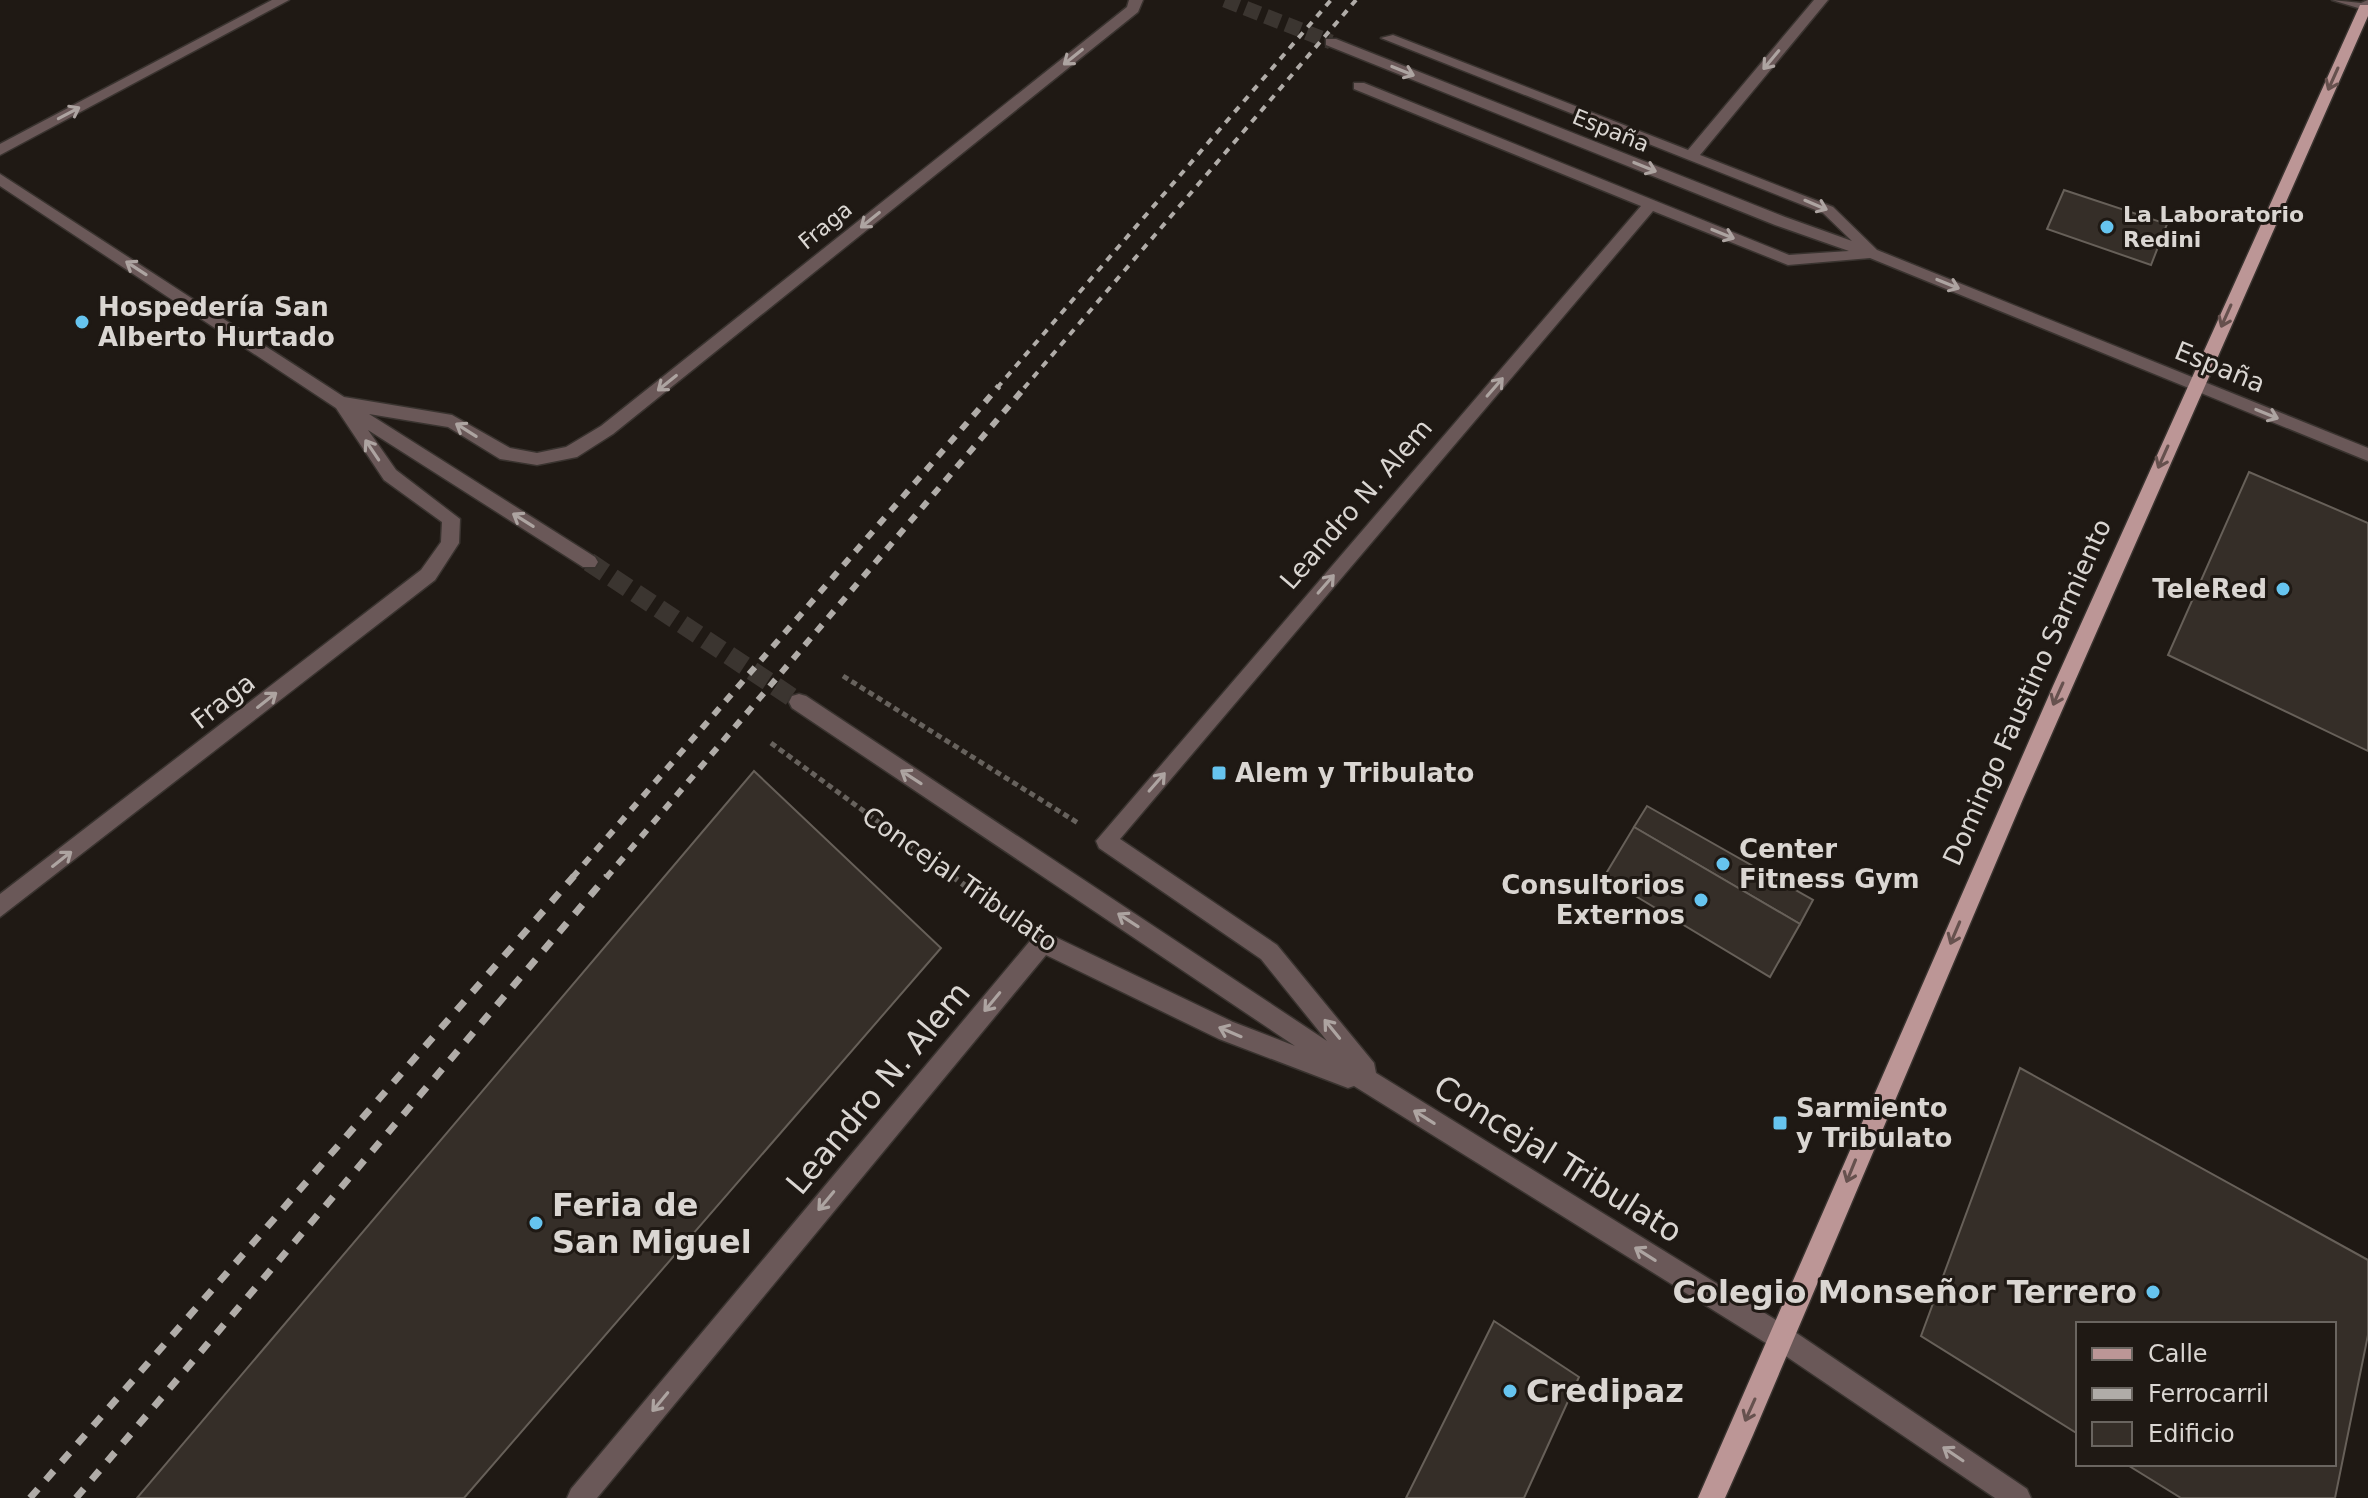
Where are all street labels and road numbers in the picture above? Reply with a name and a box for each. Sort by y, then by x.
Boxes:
street label: España [1569,104,1653,157]
street label: Fraga [794,196,857,254]
street label: España [2170,335,2270,399]
street label: Leandro N. Alem [1274,413,1438,595]
street label: Domingo Faustino Sarmiento [1937,514,2117,870]
street label: Fraga [185,667,261,735]
street label: Concejal Tribulato [856,800,1064,958]
street label: Leandro N. Alem [778,974,978,1202]
street label: Concejal Tribulato [1427,1067,1689,1251]

